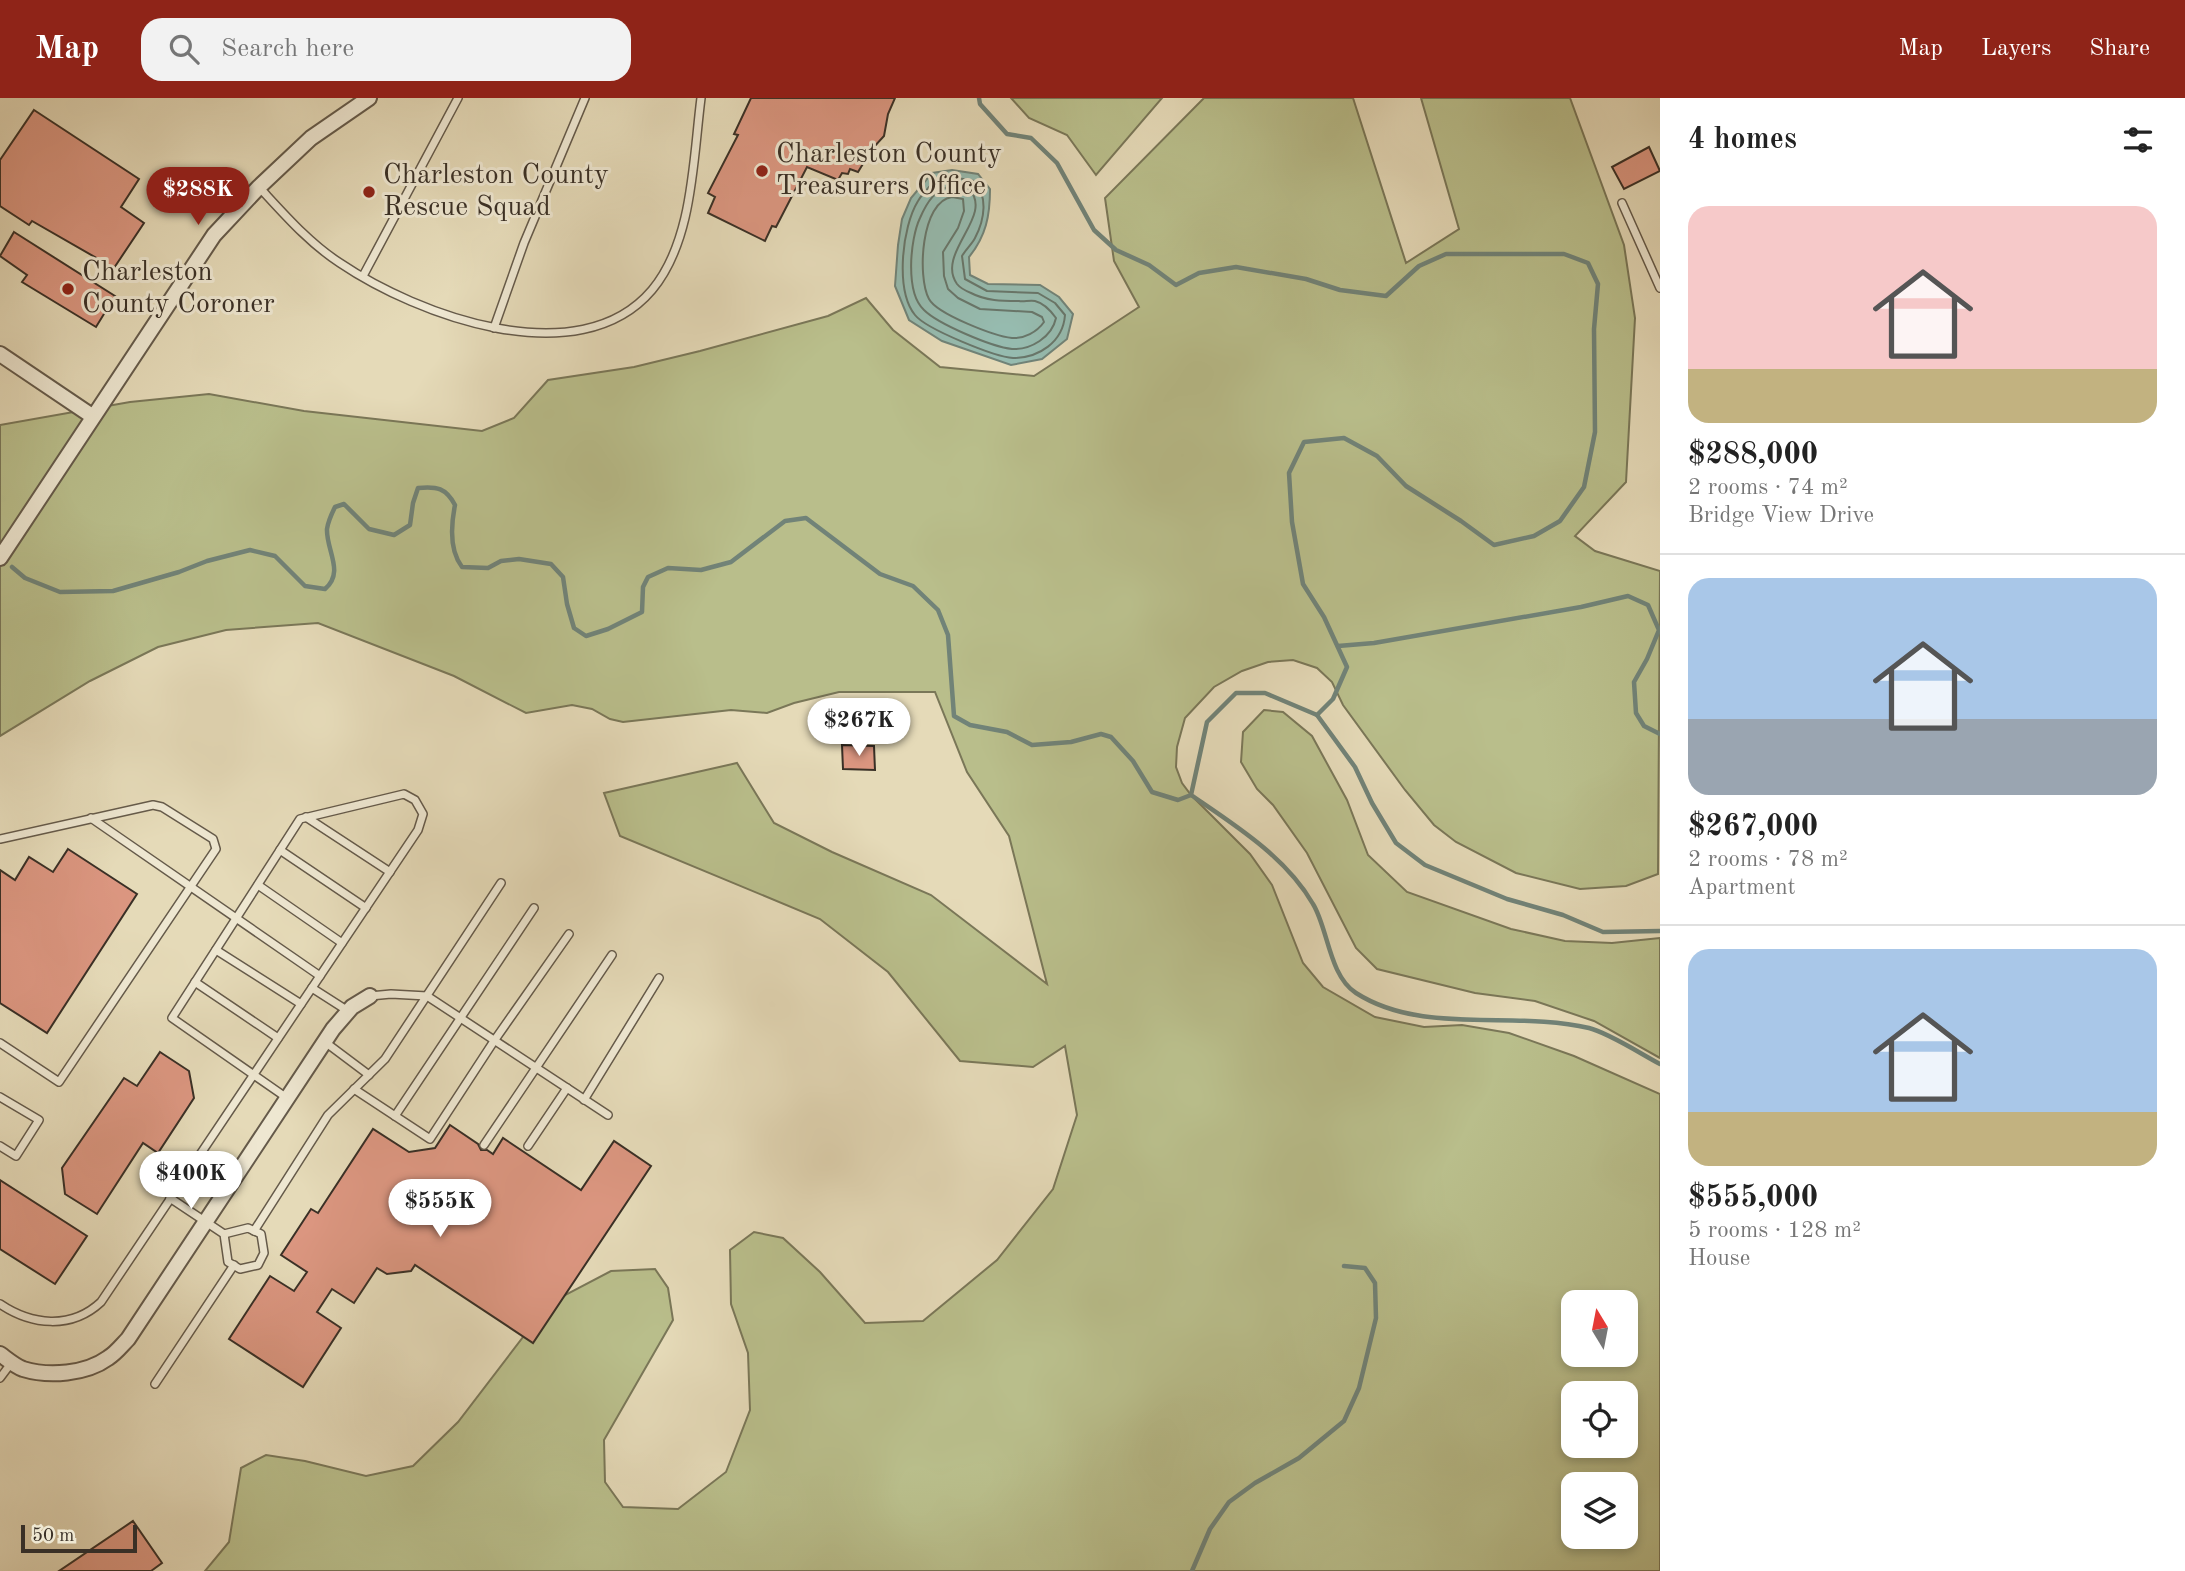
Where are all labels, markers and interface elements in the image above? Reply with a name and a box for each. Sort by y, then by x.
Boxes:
search box [141,18,631,81]
icon: search [165,30,203,68]
text: Map [35,33,99,66]
text: Search here [221,36,354,62]
text: Map [1899,37,1943,61]
text: Layers [1981,37,2051,61]
text: Share [2089,37,2150,61]
icon: filters [2119,121,2157,159]
text: 4 homes [1688,125,1797,155]
place label: Charleston County Treasurers Office [776,141,1002,201]
place label: Charleston County Rescue Squad [383,162,609,222]
marker: Charleston County Treasurers Office [754,163,770,179]
pin: $288K [149,167,247,227]
text: $288K [162,178,234,201]
marker: Charleston County Rescue Squad [361,184,377,200]
icon: home [1860,251,1986,377]
place label: Charleston County Coroner [82,259,275,319]
marker: Charleston County Coroner [60,281,76,297]
text: $288,000 [1688,440,1818,470]
text: 2 rooms · 74 m² [1688,476,1848,499]
text: Bridge View Drive [1688,504,1874,527]
icon: home [1860,623,1986,749]
pin: $267K [810,698,908,758]
text: $267K [823,709,895,732]
text: $267,000 [1688,812,1818,842]
text: 2 rooms · 78 m² [1688,848,1848,871]
text: Apartment [1688,876,1796,899]
icon: home [1860,994,1986,1120]
pin: $400K [142,1152,240,1211]
text: $400K [155,1162,227,1185]
pin: $555K [391,1180,489,1239]
text: $555,000 [1688,1183,1818,1213]
text: $555K [404,1190,476,1213]
text: 5 rooms · 128 m² [1688,1219,1861,1242]
text: House [1688,1247,1750,1270]
north arrow [1561,1290,1638,1367]
map controls [1561,1290,1638,1549]
button: locate [1561,1381,1638,1458]
button: layers [1561,1472,1638,1549]
scale bar [21,1522,136,1554]
text: 50 m [32,1527,74,1546]

